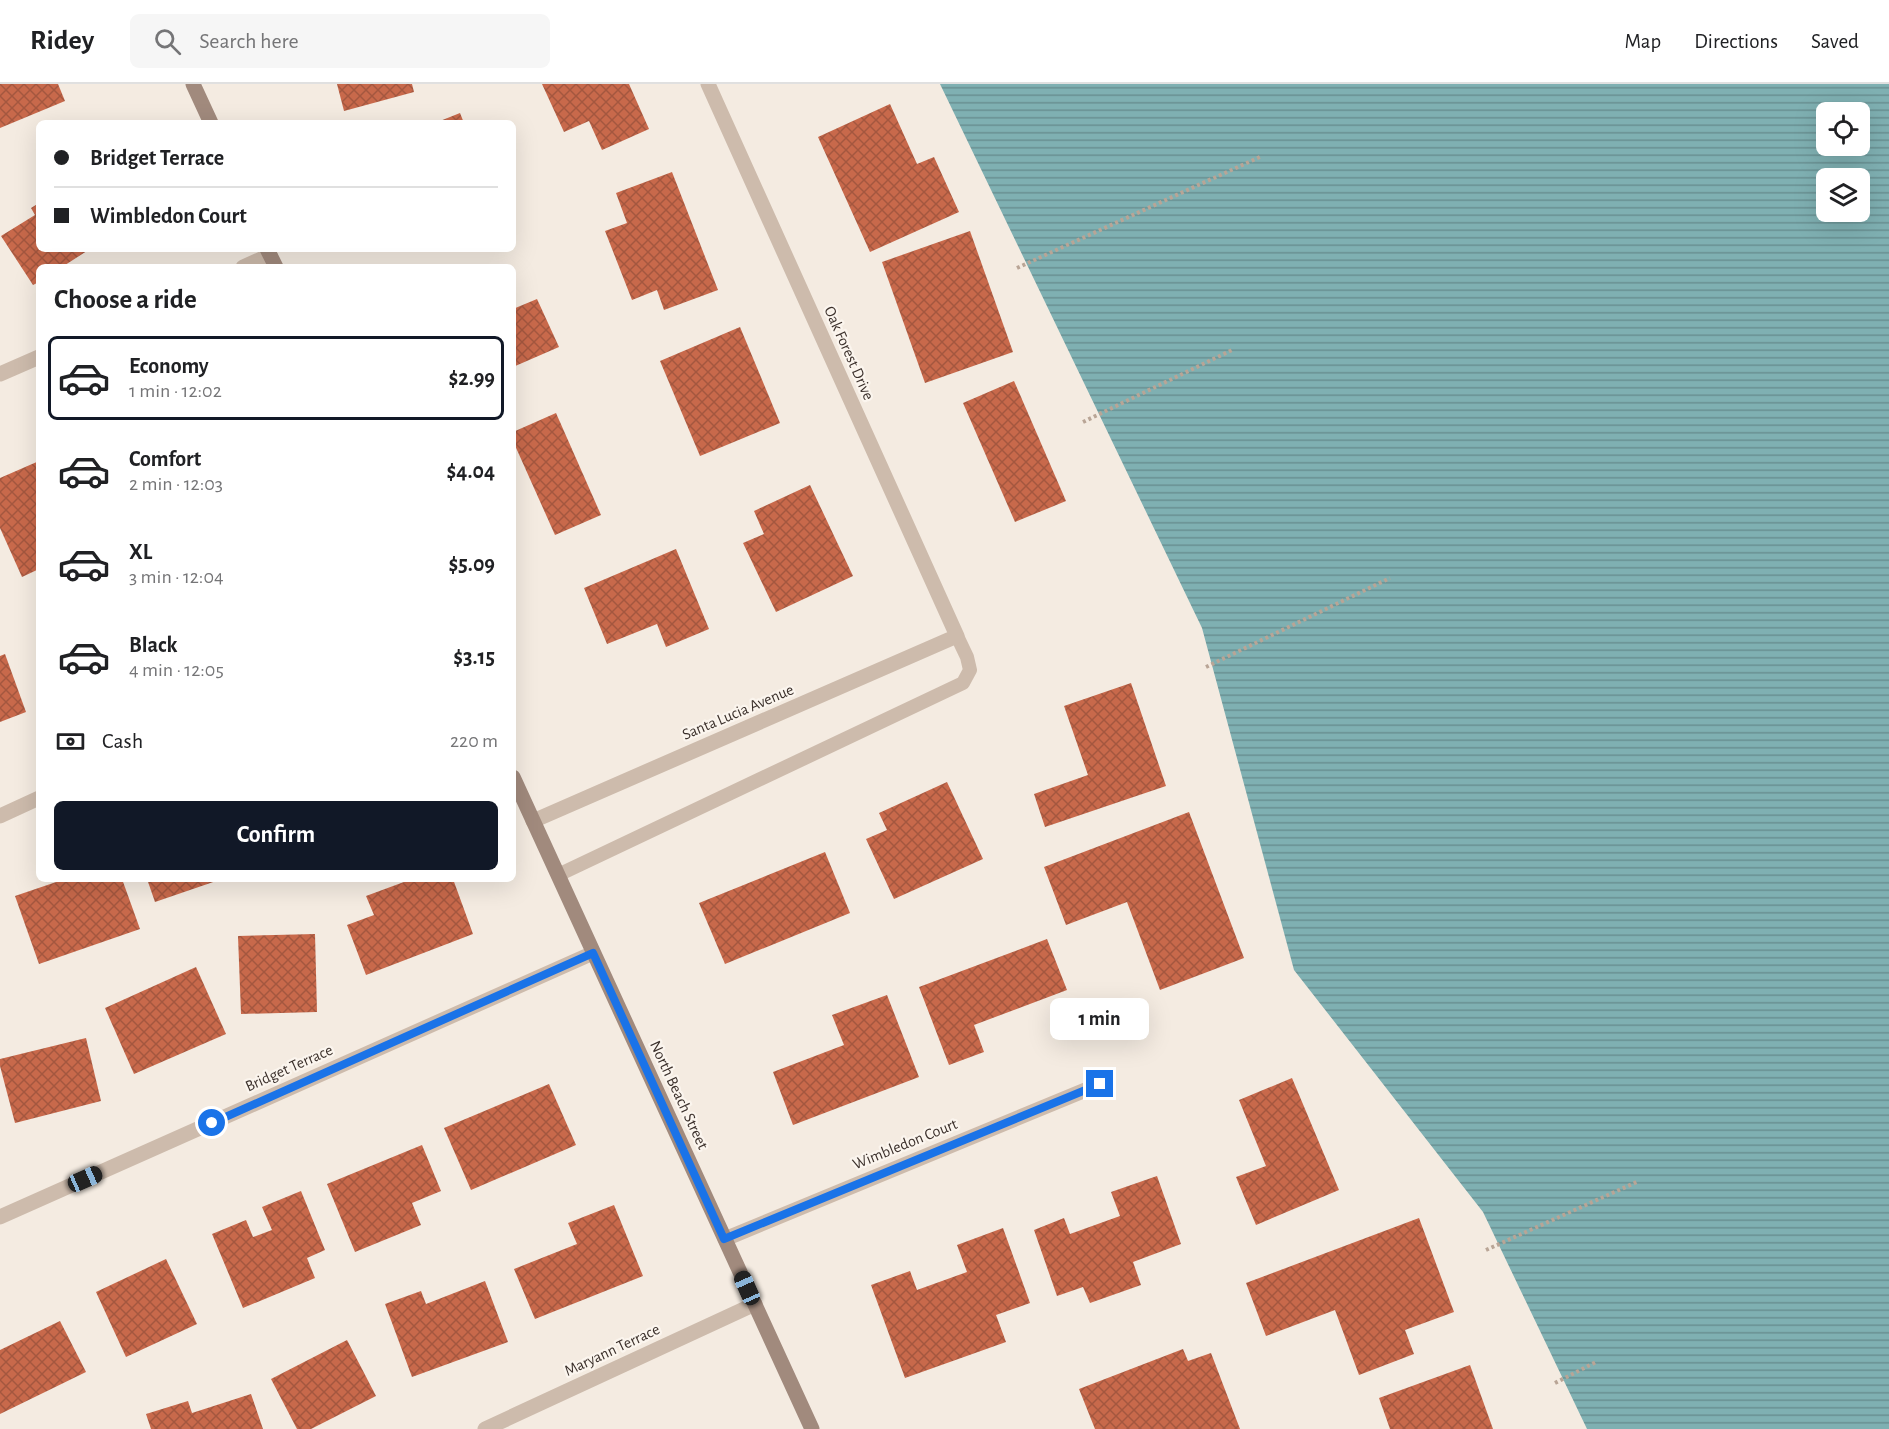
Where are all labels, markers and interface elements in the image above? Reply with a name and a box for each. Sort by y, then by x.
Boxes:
search box [130,14,550,68]
icon: search [151,25,184,58]
text: Ridey [30,27,94,55]
text: Search here [199,30,299,52]
text: Map [1625,31,1661,52]
text: Directions [1694,31,1778,52]
text: Saved [1811,31,1859,52]
map controls [1816,102,1870,222]
button: locate [1816,102,1870,156]
text: Bridget Terrace [90,147,224,169]
button: layers [1816,168,1870,222]
text: Wimbledon Court [90,205,247,227]
text: Choose a ride [54,286,197,313]
street label: Oak Forest Drive [821,304,877,402]
icon: car [57,351,111,405]
text: Economy [129,355,209,377]
text: $2.99 [448,367,495,389]
text: 1 min · 12:02 [129,381,222,401]
icon: car [57,444,111,498]
text: Comfort [129,448,201,470]
text: $4.04 [446,460,495,482]
text: 2 min · 12:03 [129,474,223,494]
icon: car [57,537,111,591]
text: XL [129,541,152,563]
text: $5.09 [448,553,495,575]
text: 3 min · 12:04 [129,567,224,587]
icon: car [57,630,111,684]
text: Black [129,634,177,656]
text: $3.15 [453,646,495,668]
text: 4 min · 12:05 [129,660,224,680]
street label: Santa Lucia Avenue [680,681,796,743]
icon: cash [54,725,87,758]
text: Cash [102,730,143,752]
text: 220 m [450,731,498,751]
button: Confirm [54,801,498,870]
callout: 1 min [1050,997,1150,1039]
text: 1 min [1078,1009,1121,1029]
street label: North Beach Street [647,1038,711,1152]
street label: Bridget Terrace [243,1042,335,1094]
route end [1086,1070,1113,1097]
route start [198,1109,225,1136]
street label: Wimbledon Court [850,1116,960,1172]
car [65,1163,105,1195]
car [731,1268,763,1308]
street label: Maryann Terrace [562,1321,663,1380]

